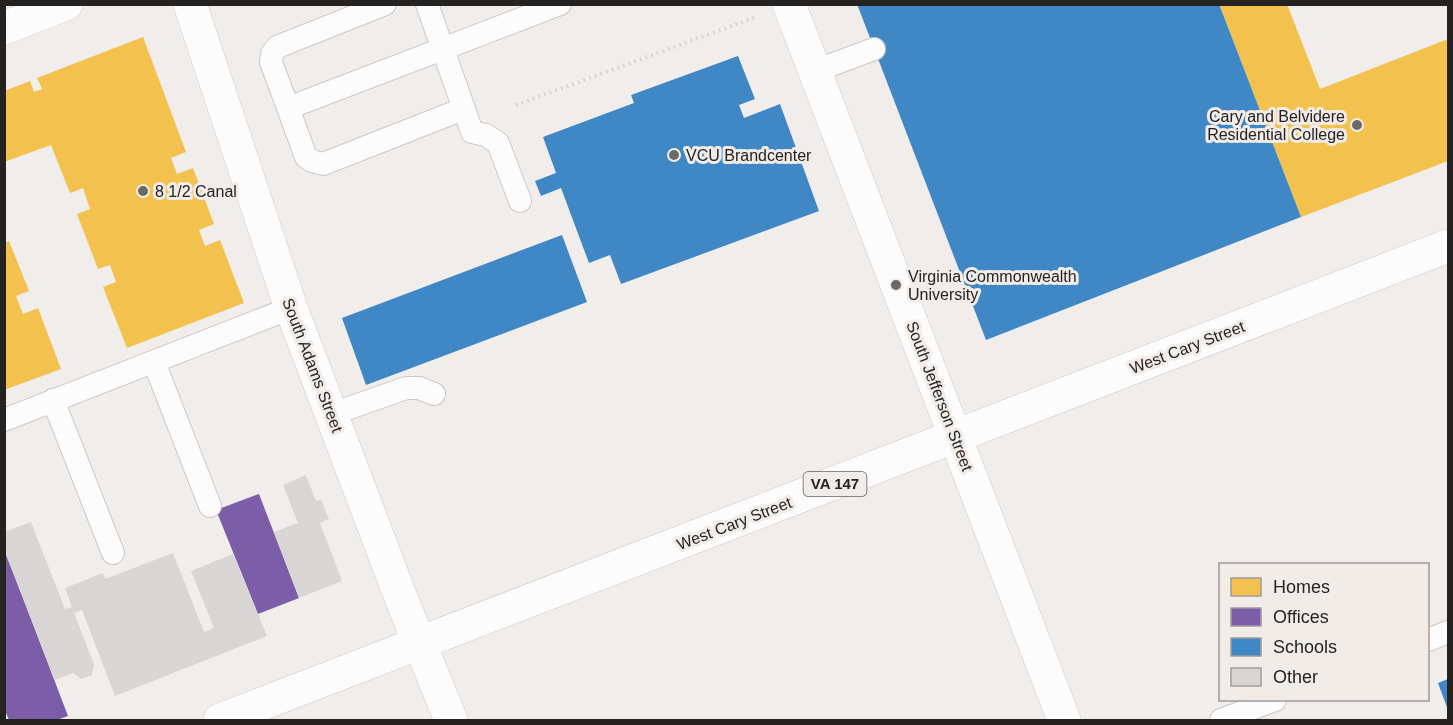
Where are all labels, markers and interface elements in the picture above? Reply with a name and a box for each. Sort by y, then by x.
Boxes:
place label: Cary and Belvidere Residential College [1207,108,1345,143]
marker: Cary and Belvidere Residential College [1350,118,1364,132]
place label: VCU Brandcenter [686,147,812,164]
marker: VCU Brandcenter [667,148,681,162]
place label: 8 1/2 Canal [155,183,237,200]
marker: 8 1/2 Canal [136,184,150,198]
place label: Virginia Commonwealth University [908,268,1077,303]
marker: Virginia Commonwealth University [889,278,903,292]
street label: South Adams Street [279,296,346,435]
street label: West Cary Street [1127,318,1247,377]
street label: South Jefferson Street [903,319,976,474]
road number: VA 147 [804,472,866,496]
street label: West Cary Street [674,494,794,553]
legend [1219,563,1429,701]
text: Homes [1273,577,1330,597]
text: Offices [1273,607,1329,627]
text: Schools [1273,637,1337,657]
text: Other [1273,667,1318,687]

